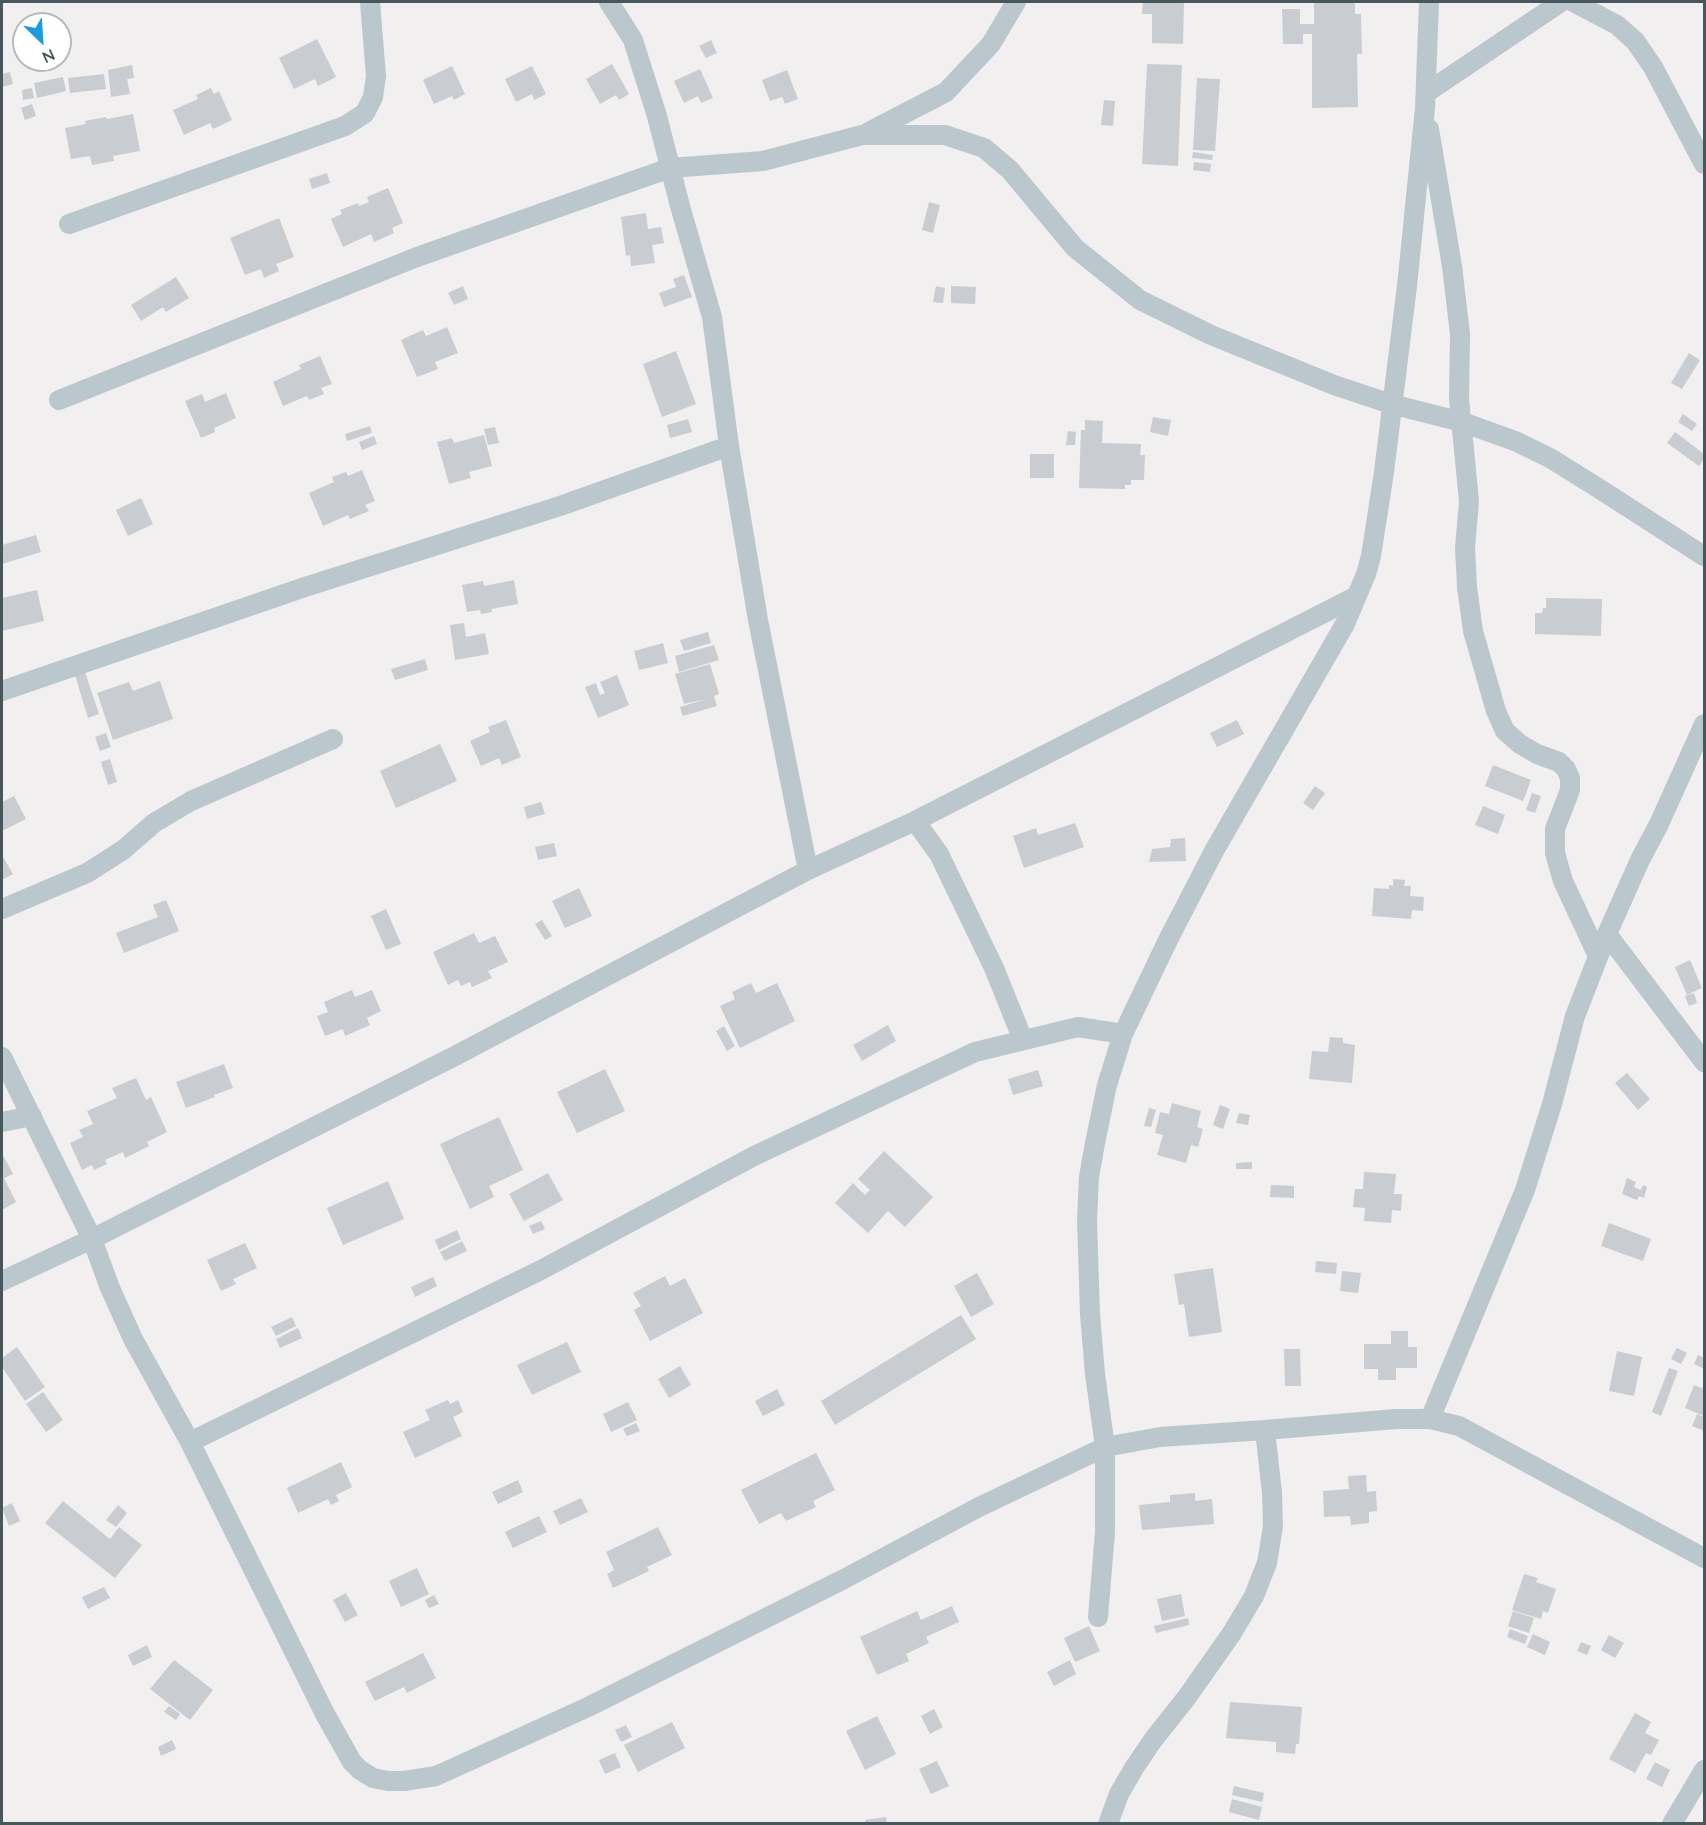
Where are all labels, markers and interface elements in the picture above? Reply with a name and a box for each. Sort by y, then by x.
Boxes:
north arrow [12,12,72,72]
text: N [39,45,58,68]

